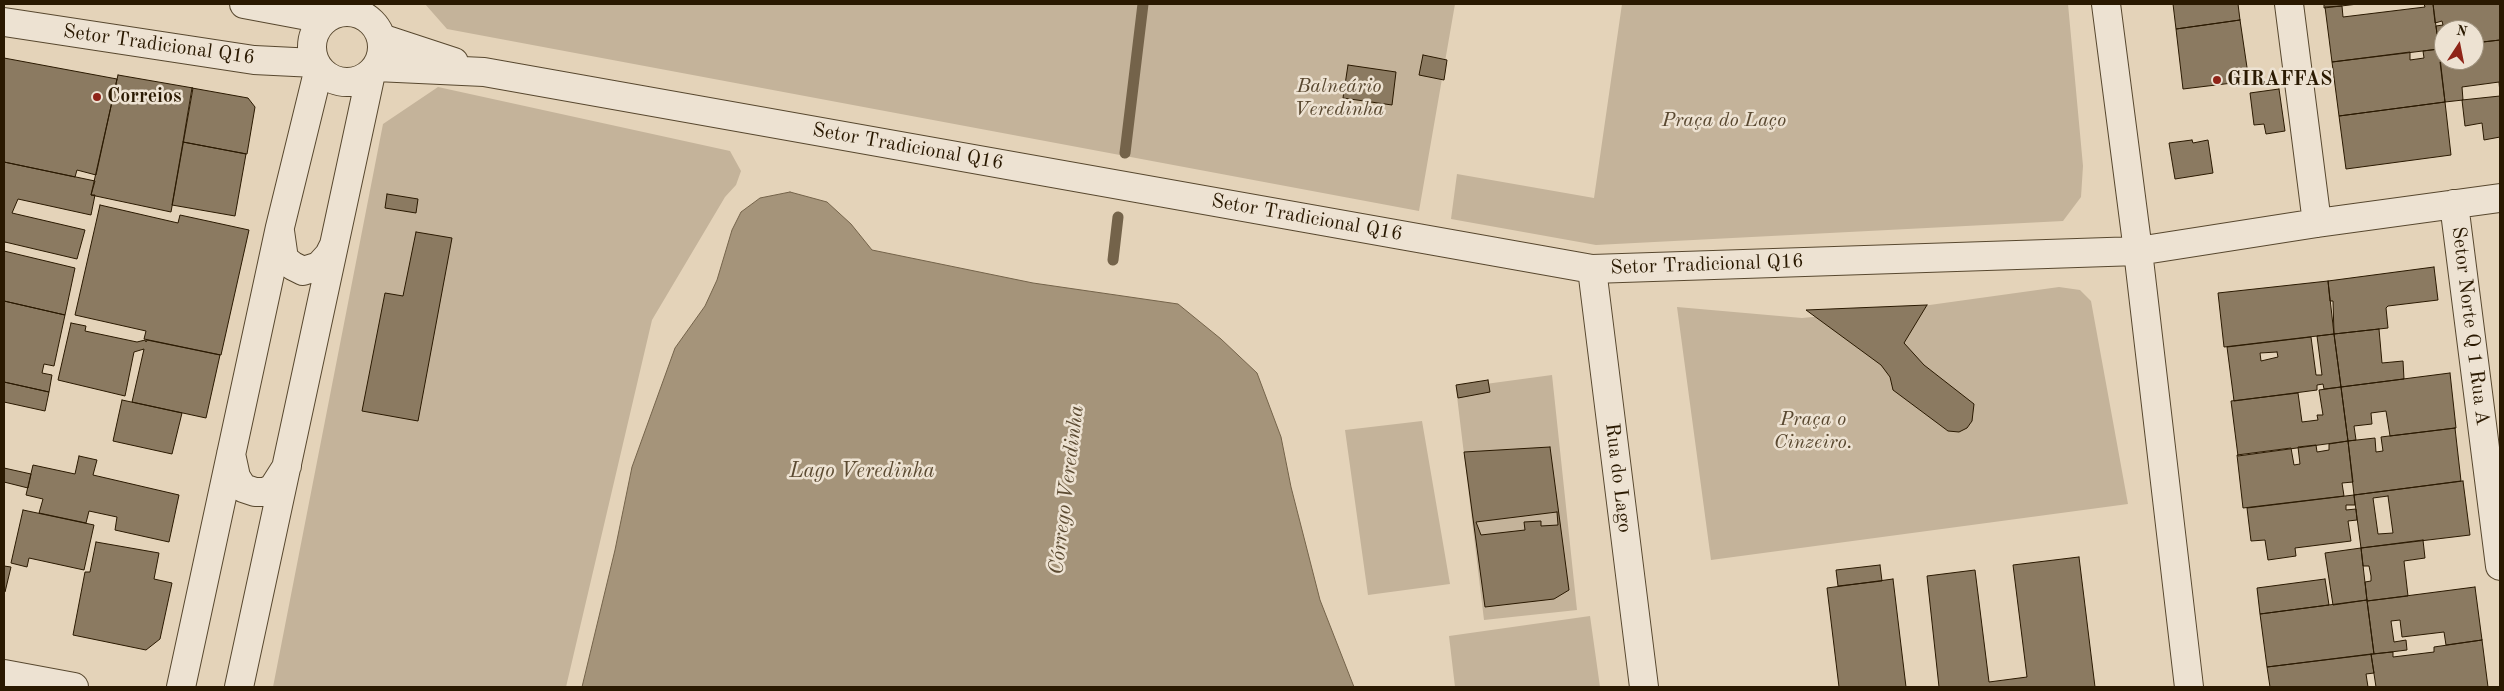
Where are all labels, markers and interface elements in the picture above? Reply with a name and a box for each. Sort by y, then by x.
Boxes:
street label: Setor Tradicional Q16 [62,20,256,70]
north arrow [2434,20,2484,70]
text: N [2455,23,2468,39]
place label: GIRAFFAS [2227,68,2332,92]
marker: GIRAFFAS [2211,74,2223,86]
park label: Balneário Veredinha [1294,75,1384,122]
place label: Correios [107,85,182,109]
marker: Correios [91,91,103,103]
park label: Praça do Laço [1662,109,1786,133]
street label: Setor Tradicional Q16 [811,118,1005,176]
street label: Setor Tradicional Q16 [1210,189,1404,247]
street label: Setor Norte Q 1 Rua A [2446,225,2494,427]
street label: Setor Tradicional Q16 [1610,250,1804,280]
water label: Córrego Veredinha [1044,404,1090,576]
park label: Praça o Cinzeiro. [1774,408,1852,455]
street label: Rua do Lago [1599,422,1637,534]
water label: Lago Veredinha [789,458,935,484]

